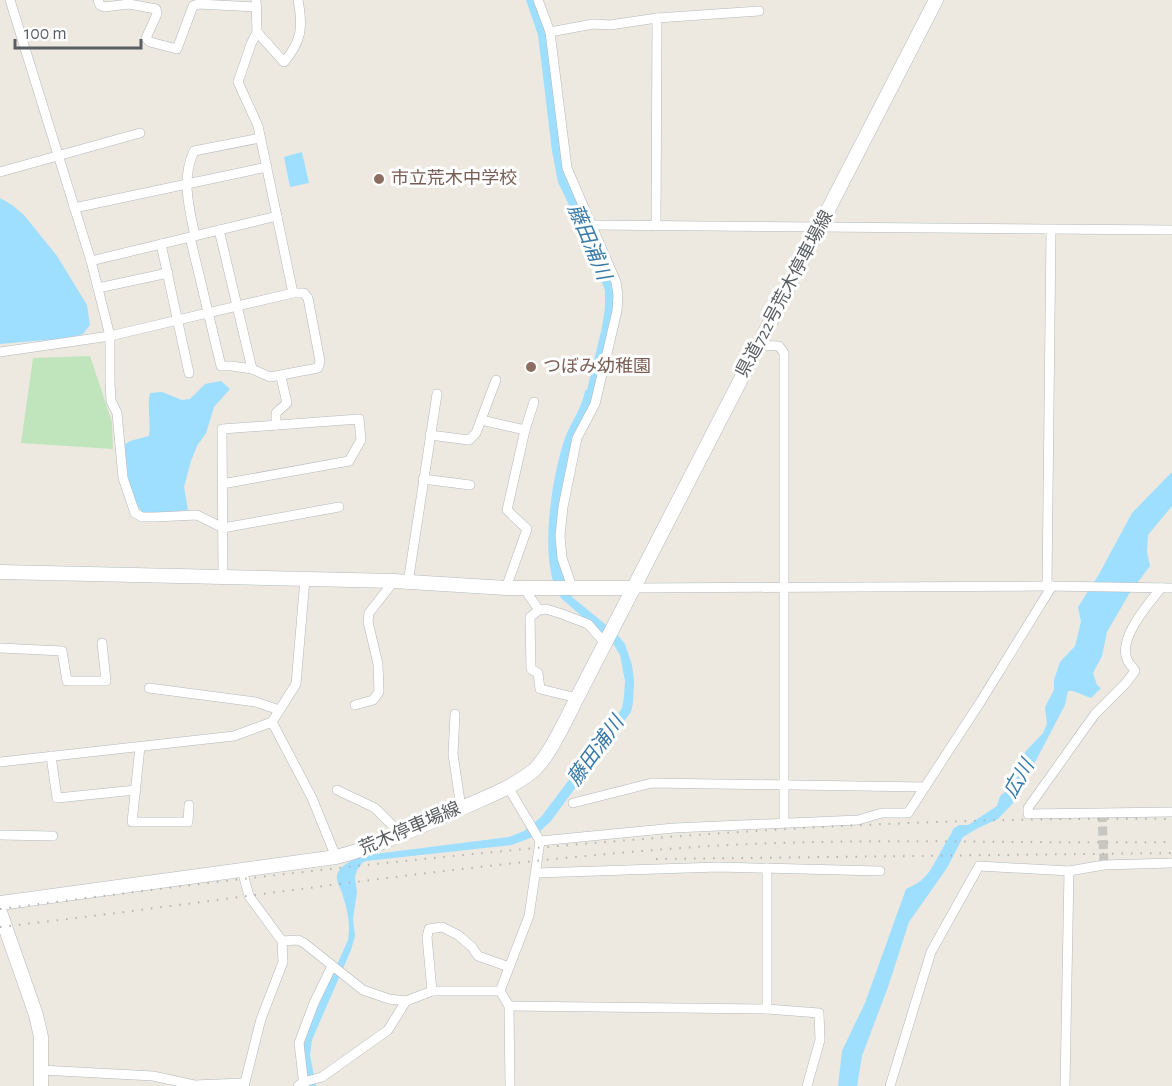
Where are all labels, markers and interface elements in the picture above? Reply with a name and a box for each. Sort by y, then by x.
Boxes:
scale bar [15,12,141,50]
text: 100 m [24,25,67,43]
place label: 市立荒木中学校 [391,168,517,188]
marker: 市立荒木中学校 [372,172,386,186]
water label: 藤田浦川 [564,201,616,285]
street label: 県道722号荒木停車場線 [732,207,837,380]
place label: つぼみ幼稚園 [543,356,651,376]
marker: つぼみ幼稚園 [524,360,538,374]
water label: 藤田浦川 [564,711,629,789]
water label: 広川 [999,754,1039,801]
street label: 荒木停車場線 [356,798,463,858]

